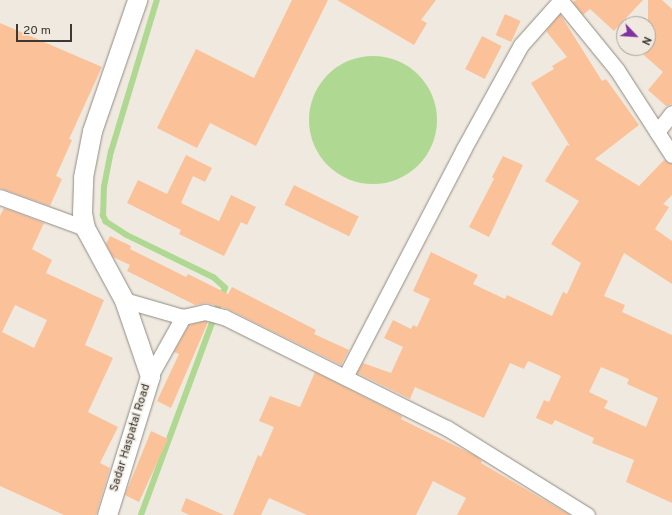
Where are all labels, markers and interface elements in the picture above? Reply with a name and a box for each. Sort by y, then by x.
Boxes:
scale bar [18,16,74,42]
north arrow [616,16,656,56]
text: 20 m [23,23,51,39]
text: N [638,34,654,47]
street label: Sadar Haspatal Road [108,382,154,494]

